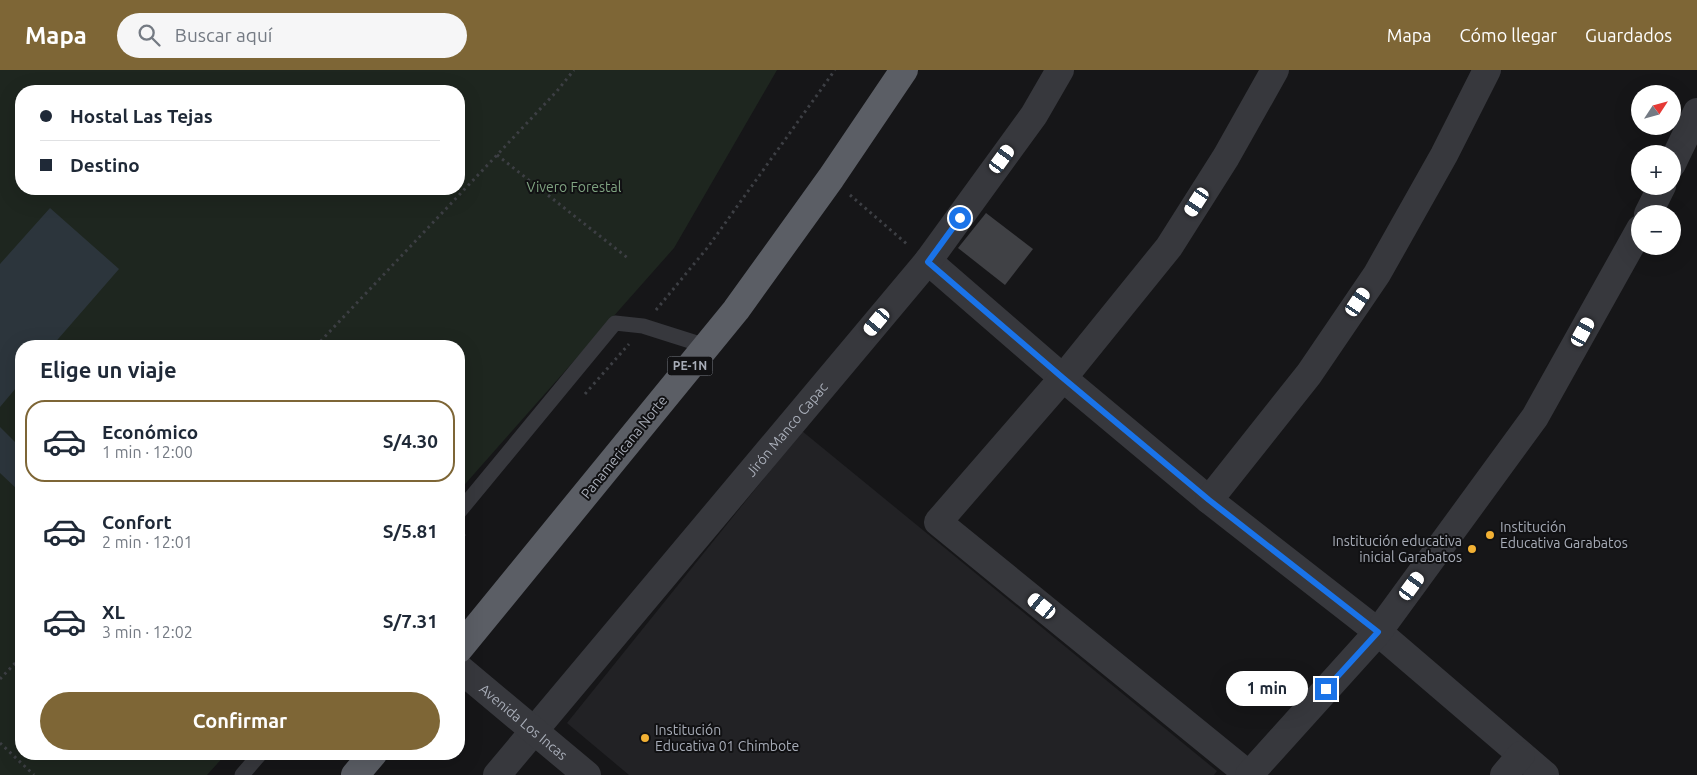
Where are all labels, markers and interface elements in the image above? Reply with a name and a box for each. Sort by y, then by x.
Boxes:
search box [117,13,467,58]
icon: search [135,21,163,49]
text: Mapa [25,22,87,49]
text: Buscar aquí [175,24,272,46]
text: Mapa [1387,25,1432,45]
text: Cómo llegar [1460,25,1557,45]
text: Guardados [1585,25,1672,45]
north arrow [1631,85,1681,135]
map controls [1631,85,1681,255]
text: Hostal Las Tejas [70,105,213,127]
car [987,142,1016,176]
button: + [1631,145,1681,195]
text: Destino [70,154,140,176]
park label: Vivero Forestal [527,179,622,195]
car [1182,185,1211,219]
button: − [1631,205,1681,255]
route start [949,207,971,229]
car [1343,285,1372,319]
car [861,306,892,338]
car [1569,315,1596,349]
road number: PE-1N [668,356,712,376]
text: Elige un viaje [40,357,177,382]
street label: Jirón Manco Capac [743,379,831,480]
street label: Panamericana Norte [578,392,670,502]
icon: car [42,419,87,464]
text: Económico [102,421,198,443]
text: S/4.30 [383,430,438,452]
text: 1 min · 12:00 [102,443,193,461]
icon: car [42,509,87,554]
text: Confort [102,511,172,533]
place label: Institución Educativa Garabatos [1500,519,1628,551]
text: S/5.81 [383,520,438,542]
marker: Institución Educativa Garabatos [1484,529,1496,541]
text: 2 min · 12:01 [102,533,193,551]
place label: Institución educativa inicial Garabatos [1332,533,1462,565]
marker: Institución educativa inicial Garabatos [1466,543,1478,555]
car [1397,569,1426,603]
car [1025,591,1058,621]
icon: car [42,599,87,644]
text: XL [102,601,125,623]
text: S/7.31 [383,610,438,632]
text: 3 min · 12:02 [102,623,193,641]
callout: 1 min [1226,672,1308,706]
route end [1315,678,1337,700]
text: 1 min [1247,679,1287,697]
street label: Avenida Los Incas [476,681,571,763]
button: Confirmar [40,692,440,750]
place label: Institución Educativa 01 Chimbote [655,722,799,754]
marker: Institución Educativa 01 Chimbote [639,732,651,744]

